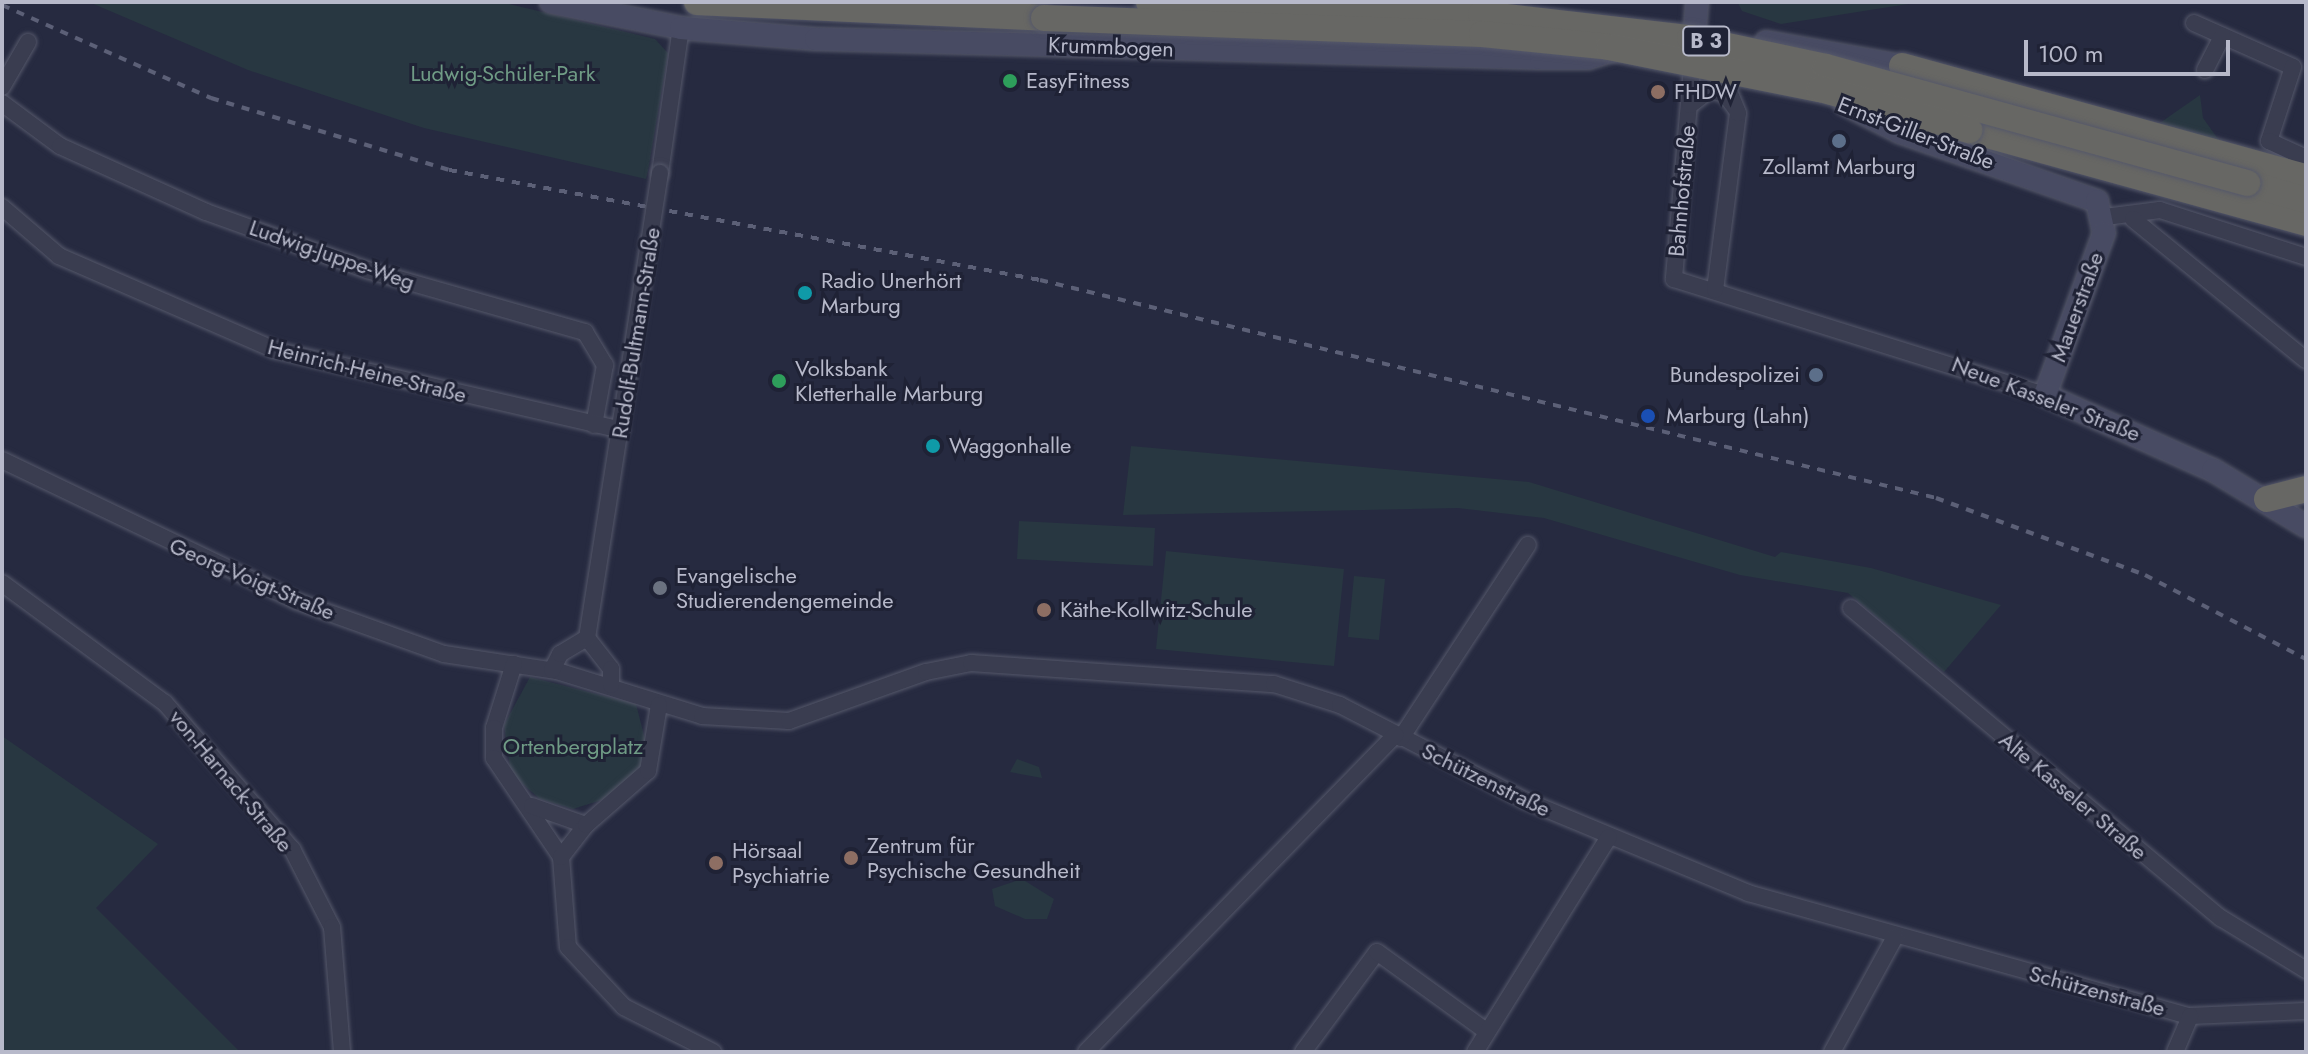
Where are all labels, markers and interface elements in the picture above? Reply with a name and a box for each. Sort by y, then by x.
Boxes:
scale bar [2028,24,2234,74]
road number: B 3 [1682,25,1730,57]
street label: Krummbogen [1048,32,1174,62]
text: 100 m [2038,36,2104,71]
park label: Ludwig-Schüler-Park [411,61,595,87]
place label: EasyFitness [1026,68,1130,94]
marker: EasyFitness [1001,72,1019,90]
place label: FHDW [1674,79,1737,105]
marker: FHDW [1649,83,1667,101]
street label: Ernst-Giller-Straße [1834,91,1998,175]
street label: Bahnhofstraße [1663,124,1701,258]
marker: Zollamt Marburg [1830,132,1848,150]
place label: Zollamt Marburg [1763,154,1915,180]
street label: Ludwig-Juppe-Weg [246,214,418,296]
street label: Rudolf-Bultmann-Straße [606,226,666,440]
street label: Mauerstraße [2045,249,2109,365]
place label: Radio Unerhört Marburg [821,267,961,318]
marker: Radio Unerhört Marburg [796,284,814,302]
street label: Heinrich-Heine-Straße [265,334,469,408]
street label: Neue Kasseler Straße [1948,351,2144,447]
place label: Volksbank Kletterhalle Marburg [795,355,983,406]
place label: Bundespolizei [1670,362,1800,388]
marker: Bundespolizei [1807,366,1825,384]
marker: Volksbank Kletterhalle Marburg [770,372,788,390]
place label: Marburg (Lahn) [1666,403,1810,429]
marker: Marburg (Lahn) [1637,405,1659,427]
place label: Waggonhalle [949,433,1071,459]
marker: Waggonhalle [924,437,942,455]
street label: Georg-Voigt-Straße [165,532,339,626]
place label: Evangelische Studierendengemeinde [676,562,893,614]
marker: Evangelische Studierendengemeinde [651,579,669,597]
place label: Käthe-Kollwitz-Schule [1060,597,1253,623]
marker: Käthe-Kollwitz-Schule [1035,601,1053,619]
street label: von-Harnack-Straße [164,705,298,857]
street label: Alte Kasseler Straße [1994,727,2152,865]
park label: Ortenbergplatz [503,734,643,760]
street label: Schützenstraße [1417,738,1555,822]
place label: Zentrum für Psychische Gesundheit [867,832,1080,884]
place label: Hörsaal Psychiatrie [732,837,830,888]
marker: Zentrum für Psychische Gesundheit [842,849,860,867]
marker: Hörsaal Psychiatrie [707,854,725,872]
street label: Schützenstraße [2026,960,2168,1022]

